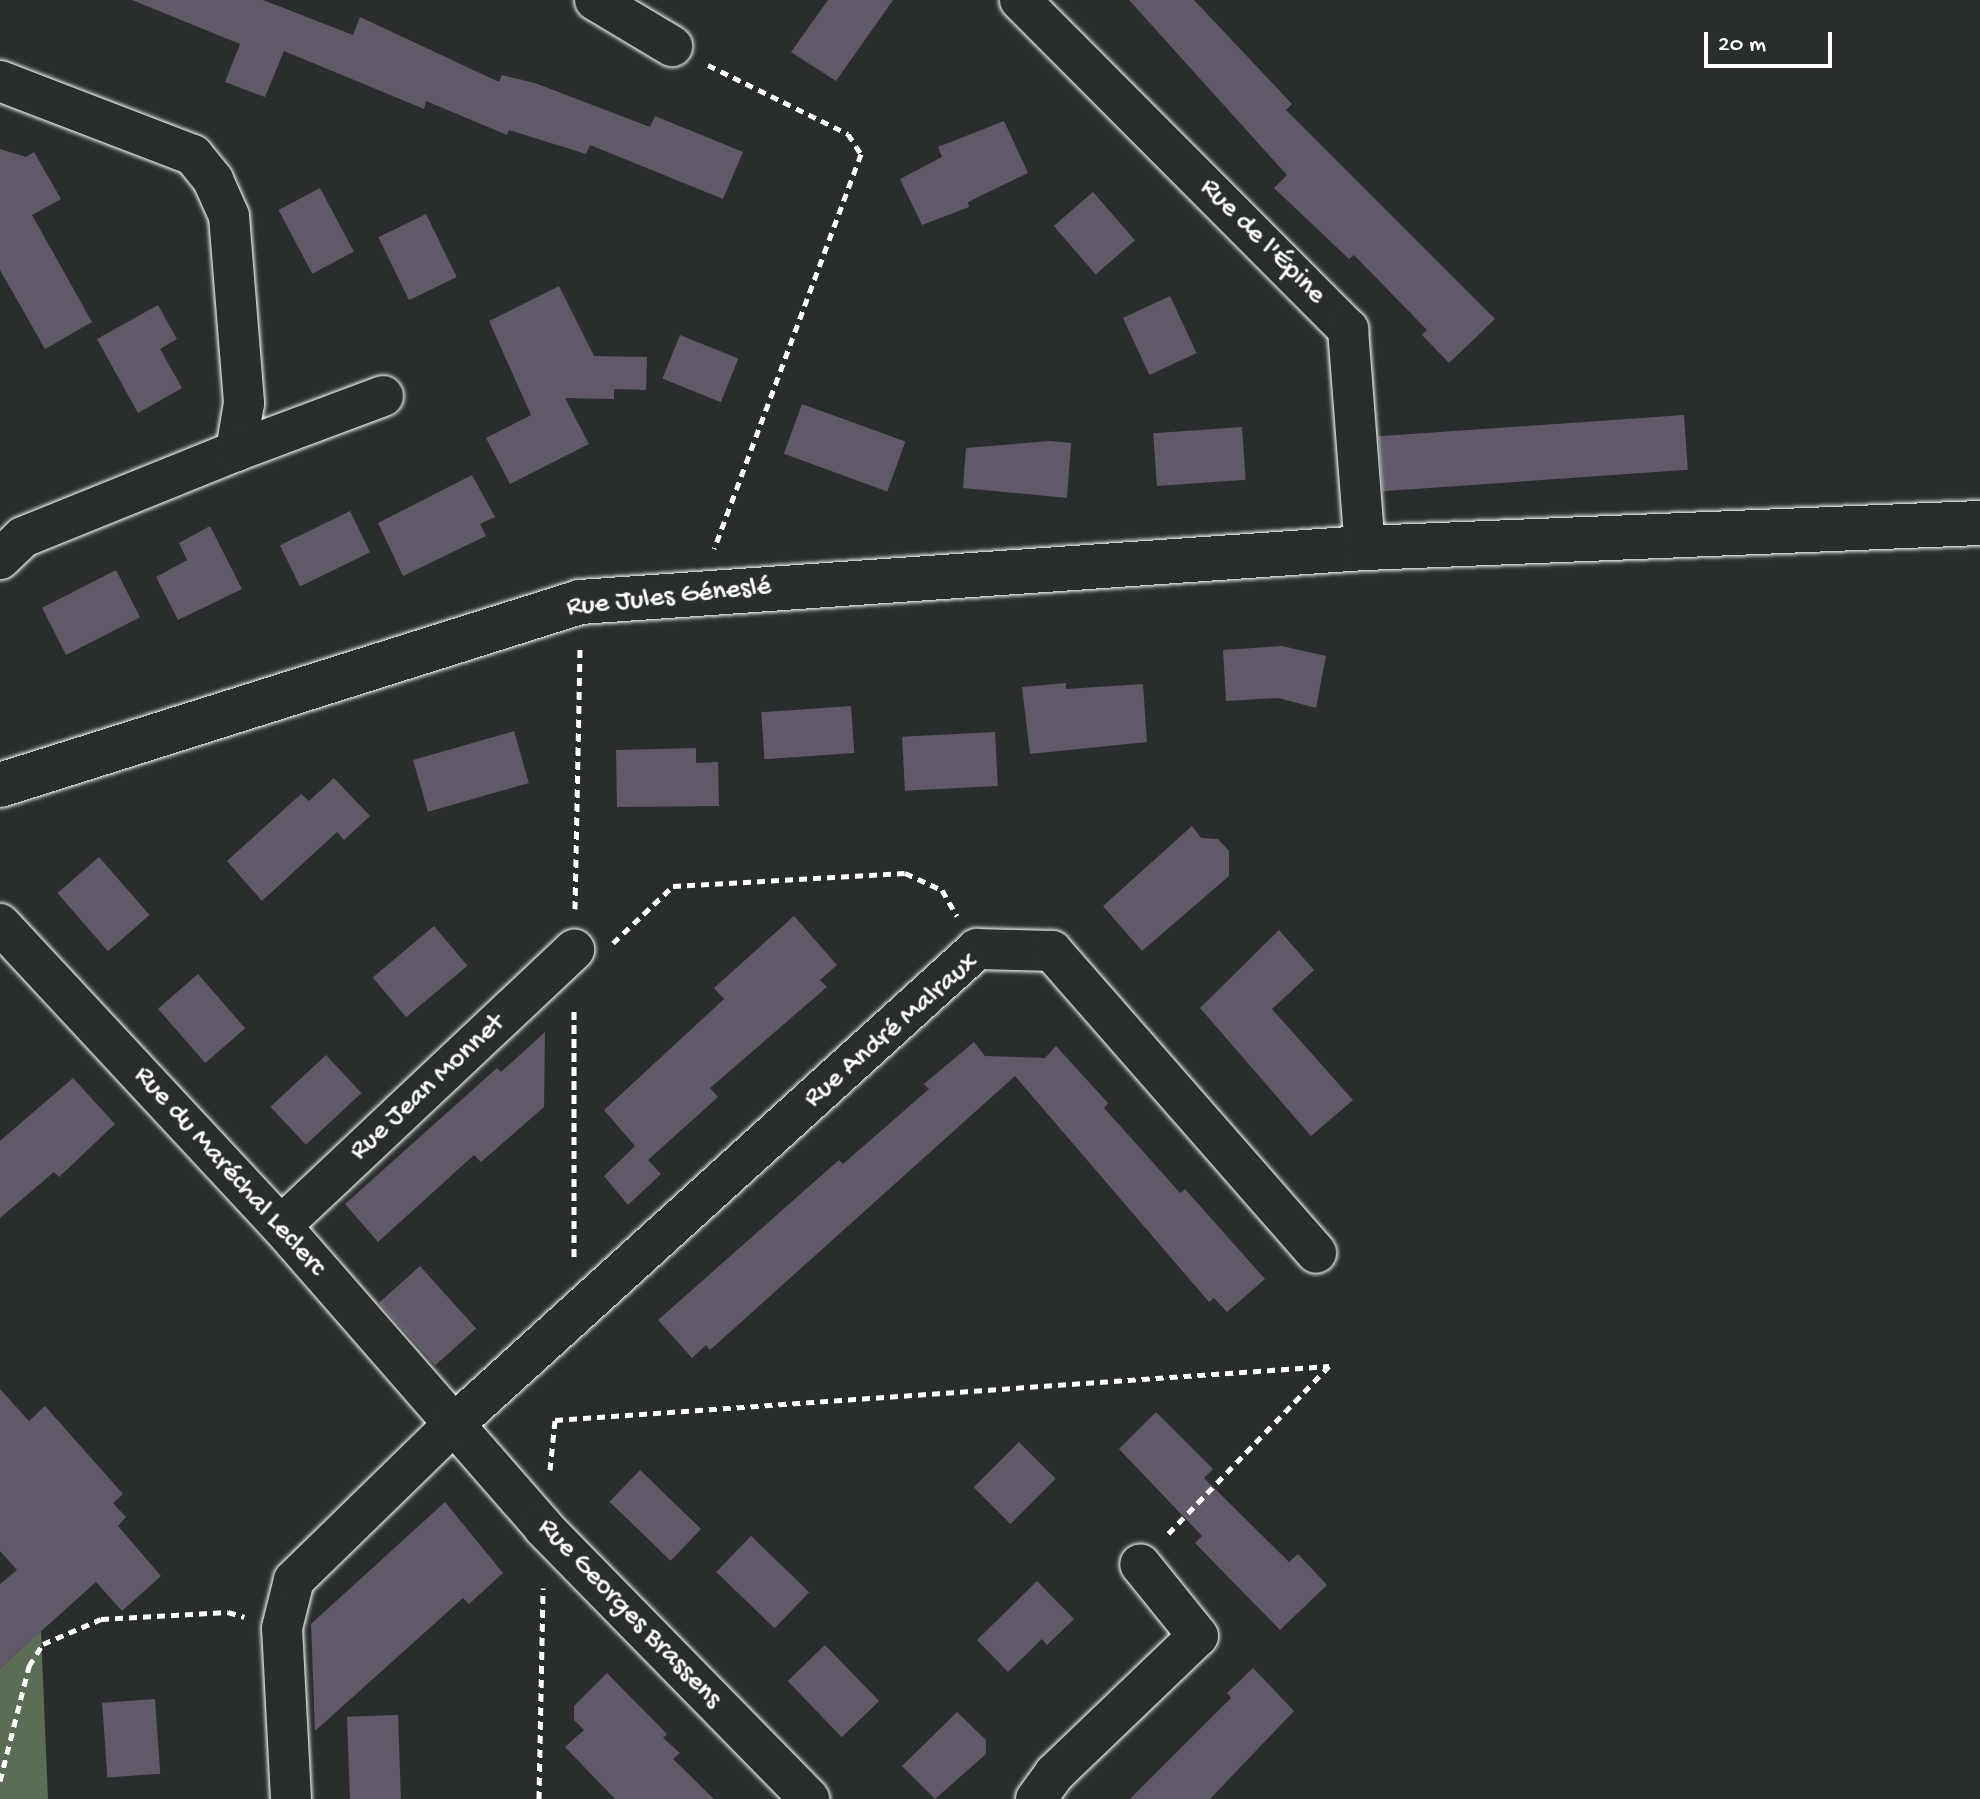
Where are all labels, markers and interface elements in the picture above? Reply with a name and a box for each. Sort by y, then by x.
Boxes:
scale bar [1708,16,1836,66]
text: 20 m [1718,31,1766,60]
street label: Rue de l'Épine [1192,172,1332,312]
street label: Rue Jules Géneslé [565,571,773,625]
street label: Rue André Malraux [798,946,986,1116]
street label: Rue Jean Monnet [343,1007,513,1169]
street label: Rue du Maréchal Leclerc [126,1060,332,1284]
street label: Rue Georges Brassens [530,1512,728,1716]

